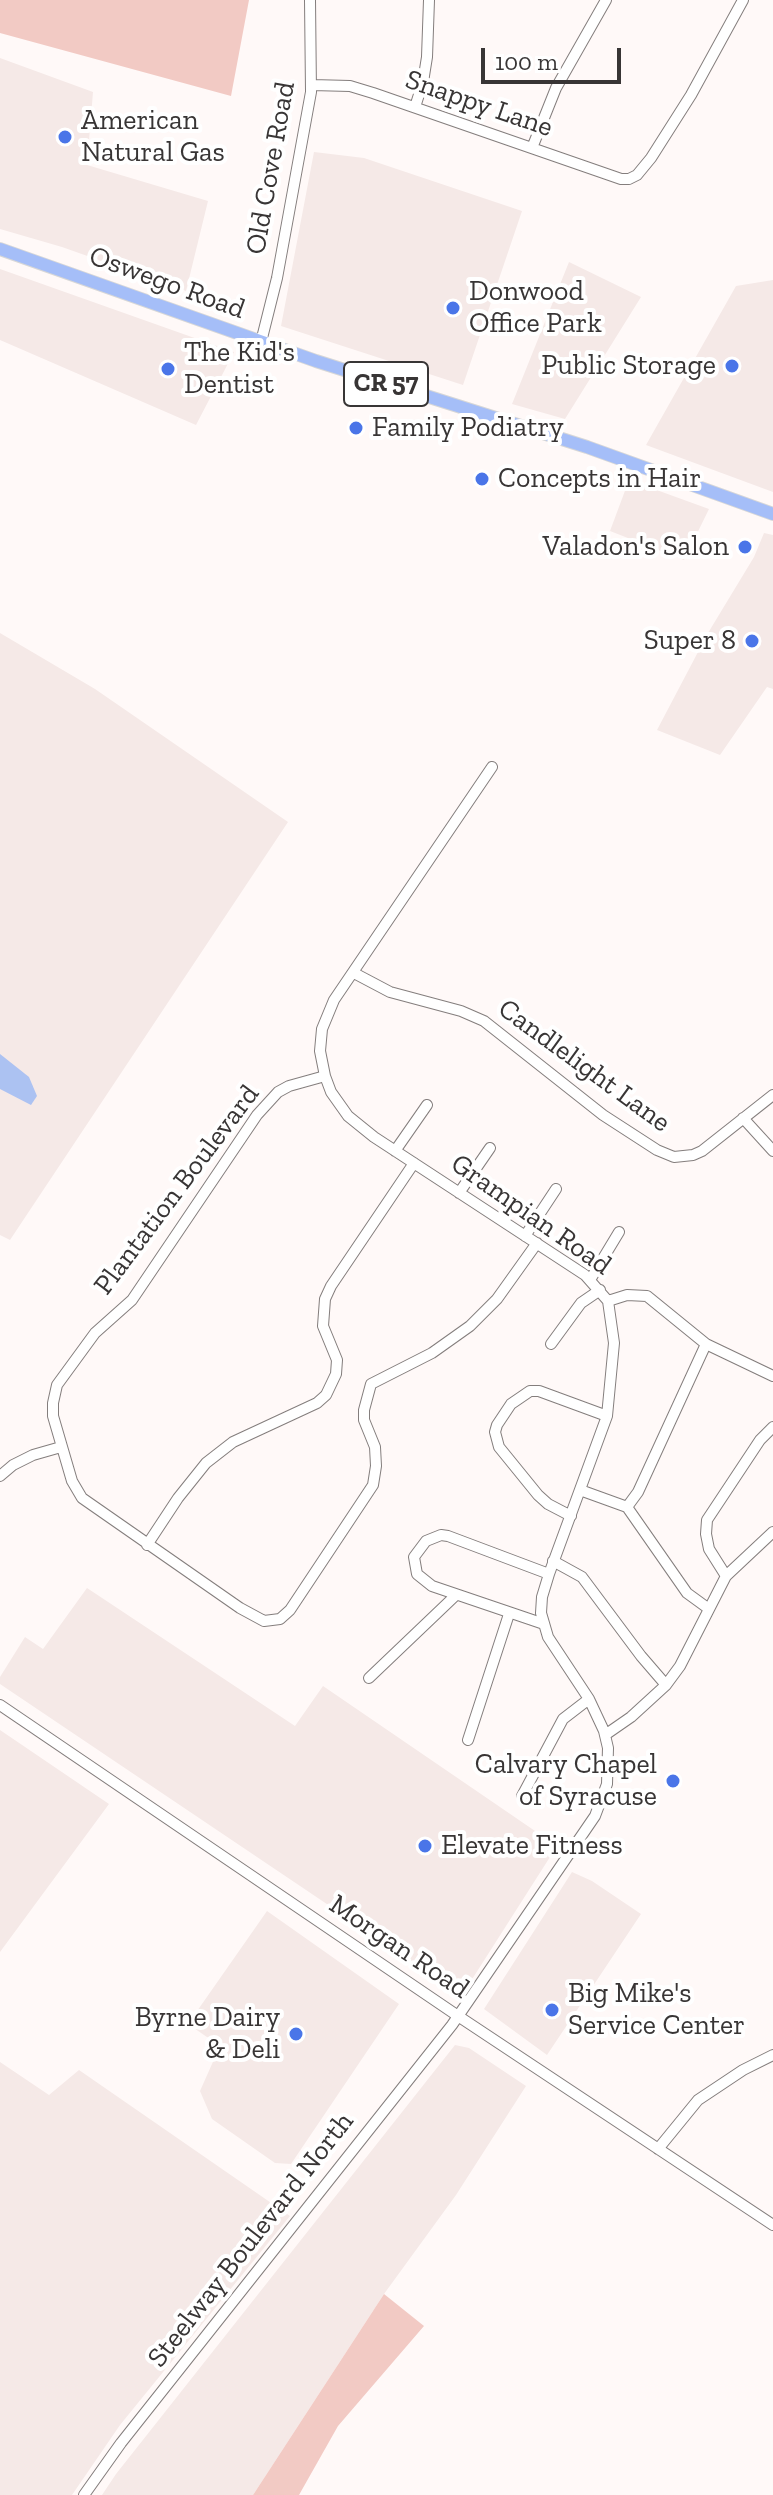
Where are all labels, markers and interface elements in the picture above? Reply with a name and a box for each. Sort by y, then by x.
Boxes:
scale bar [485,32,625,82]
text: 100 m [495,47,558,76]
street label: Snappy Lane [401,63,557,145]
street label: Old Cove Road [239,79,303,257]
place label: American Natural Gas [81,104,225,170]
marker: American Natural Gas [56,128,74,146]
street label: Oswego Road [85,239,249,327]
place label: Donwood Office Park [469,275,602,341]
marker: Donwood Office Park [444,299,462,317]
place label: The Kid's Dentist [184,336,295,402]
place label: Public Storage [541,349,716,383]
marker: Public Storage [723,357,741,375]
marker: The Kid's Dentist [159,360,177,378]
road number: CR 57 [344,362,428,406]
place label: Family Podiatry [372,411,564,445]
marker: Family Podiatry [347,419,365,437]
place label: Concepts in Hair [498,462,701,496]
marker: Concepts in Hair [473,470,491,488]
place label: Valadon's Salon [543,530,729,564]
marker: Valadon's Salon [736,538,754,556]
place label: Super 8 [644,624,736,658]
marker: Super 8 [743,632,761,650]
street label: Candlelight Lane [491,992,677,1140]
street label: Plantation Boulevard [87,1078,267,1302]
street label: Grampian Road [444,1147,618,1283]
place label: Calvary Chapel of Syracuse [475,1748,657,1814]
marker: Calvary Chapel of Syracuse [664,1772,682,1790]
place label: Elevate Fitness [441,1829,623,1863]
marker: Elevate Fitness [416,1837,434,1855]
street label: Morgan Road [323,1888,475,2006]
place label: Big Mike's Service Center [568,1977,745,2043]
place label: Byrne Dairy & Deli [135,2001,280,2067]
marker: Big Mike's Service Center [543,2001,561,2019]
marker: Byrne Dairy & Deli [287,2025,305,2043]
street label: Steelway Boulevard North [141,2106,361,2374]

